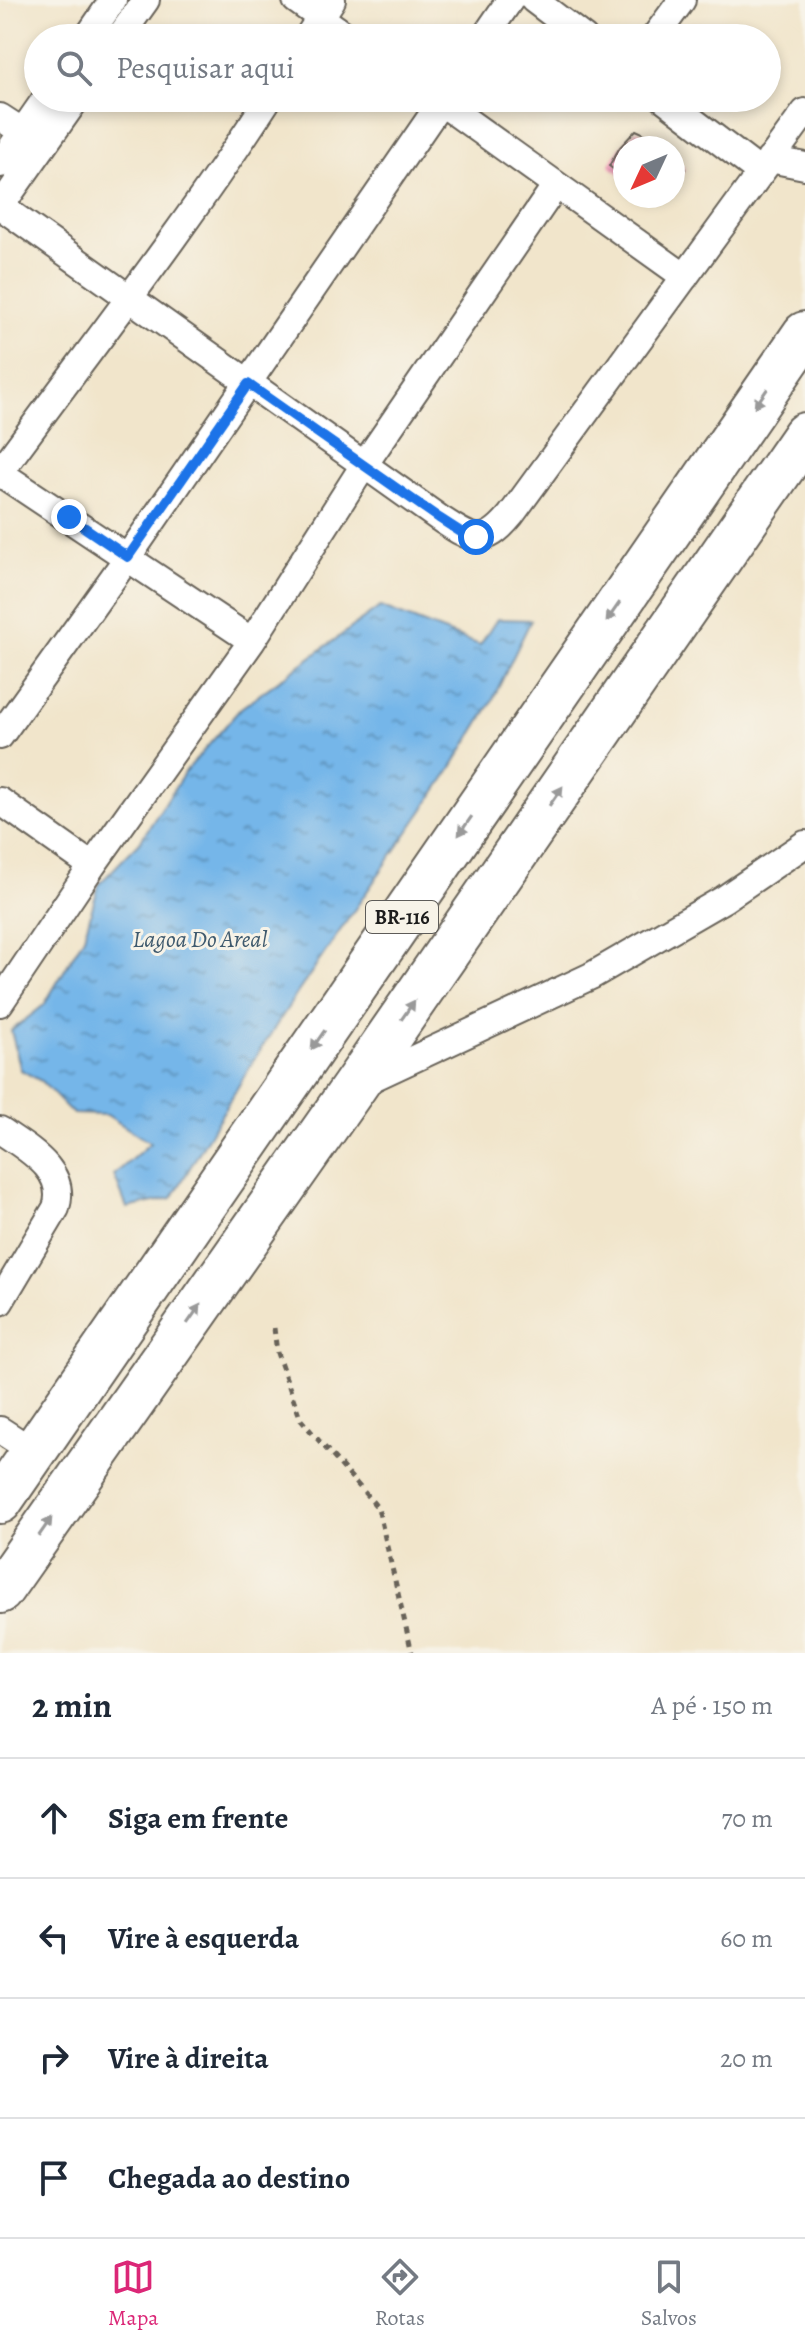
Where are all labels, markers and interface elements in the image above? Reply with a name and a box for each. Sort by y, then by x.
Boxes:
search box [24,24,781,112]
icon: search [52,46,96,90]
text: Pesquisar aqui [116,48,294,88]
north arrow [613,136,685,208]
one-way arrow [754,387,769,408]
route end [51,499,87,535]
route start [458,519,494,555]
one-way arrow [606,601,621,622]
one-way arrow [548,785,563,806]
one-way arrow [458,815,473,836]
road number: BR-116 [366,901,438,933]
water label: Lagoa Do Areal [133,923,267,955]
one-way arrow [400,999,415,1020]
one-way arrow [311,1029,326,1050]
one-way arrow [186,1304,201,1325]
one-way arrow [37,1516,53,1538]
text: 2 min [32,1682,112,1729]
text: A pé · 150 m [651,1688,773,1723]
icon: ahead [32,1796,76,1840]
text: Siga em frente [108,1798,288,1838]
text: 70 m [721,1801,773,1836]
icon: left [32,1916,76,1960]
text: Vire à esquerda [108,1918,299,1958]
text: 60 m [720,1921,773,1956]
icon: right [32,2036,76,2080]
text: Vire à direita [108,2038,269,2078]
text: 20 m [720,2041,773,2076]
icon: arrive [32,2156,76,2200]
text: Chegada ao destino [108,2158,350,2198]
tab: Mapa [108,2255,159,2333]
tab: Rotas [375,2255,425,2333]
tab: Salvos [641,2255,697,2333]

